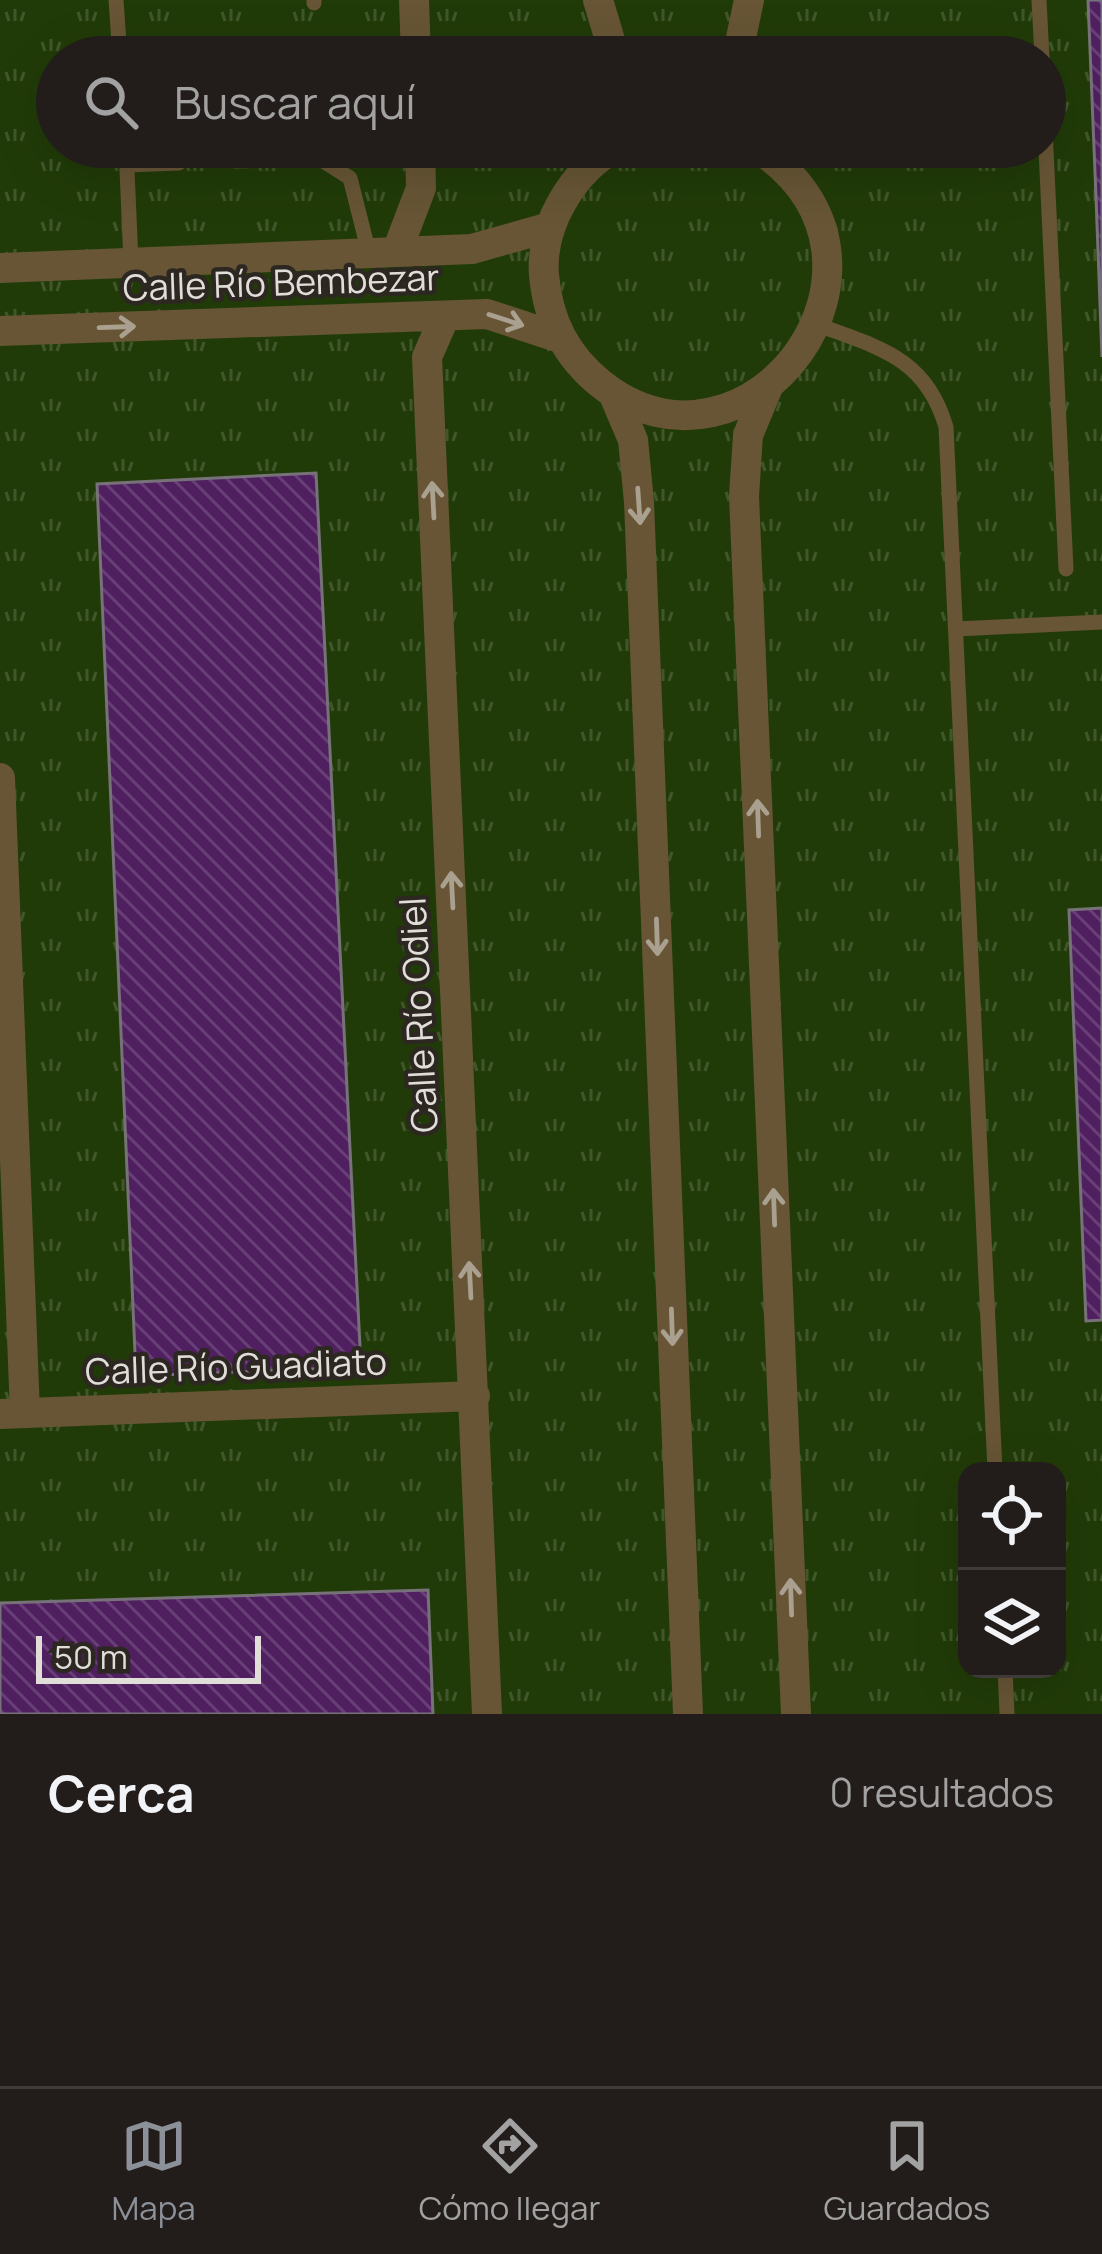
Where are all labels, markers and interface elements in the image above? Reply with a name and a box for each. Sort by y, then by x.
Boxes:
search box [36,36,1066,168]
icon: search [78,69,144,135]
text: Buscar aquí [174,71,416,133]
street label: Calle Río Bembezar [122,252,440,312]
one-way arrow [486,311,524,333]
one-way arrow [97,315,136,338]
one-way arrow [421,481,444,520]
one-way arrow [627,486,650,525]
one-way arrow [746,799,769,838]
one-way arrow [440,871,463,910]
street label: Calle Río Odiel [387,896,449,1134]
one-way arrow [646,917,669,956]
one-way arrow [762,1188,785,1227]
one-way arrow [458,1261,481,1300]
one-way arrow [661,1307,684,1346]
street label: Calle Río Guadiato [84,1336,388,1396]
map controls [958,1462,1066,1678]
button: locate [958,1462,1066,1570]
button: layers [958,1570,1066,1678]
one-way arrow [779,1578,802,1617]
scale bar [36,1630,261,1683]
text: 50 m [54,1634,128,1679]
text: Cerca [48,1758,195,1827]
text: 0 resultados [829,1765,1054,1819]
tab: Mapa [112,2113,196,2230]
tab: Cómo llegar [419,2113,600,2230]
tab: Guardados [824,2113,990,2230]

